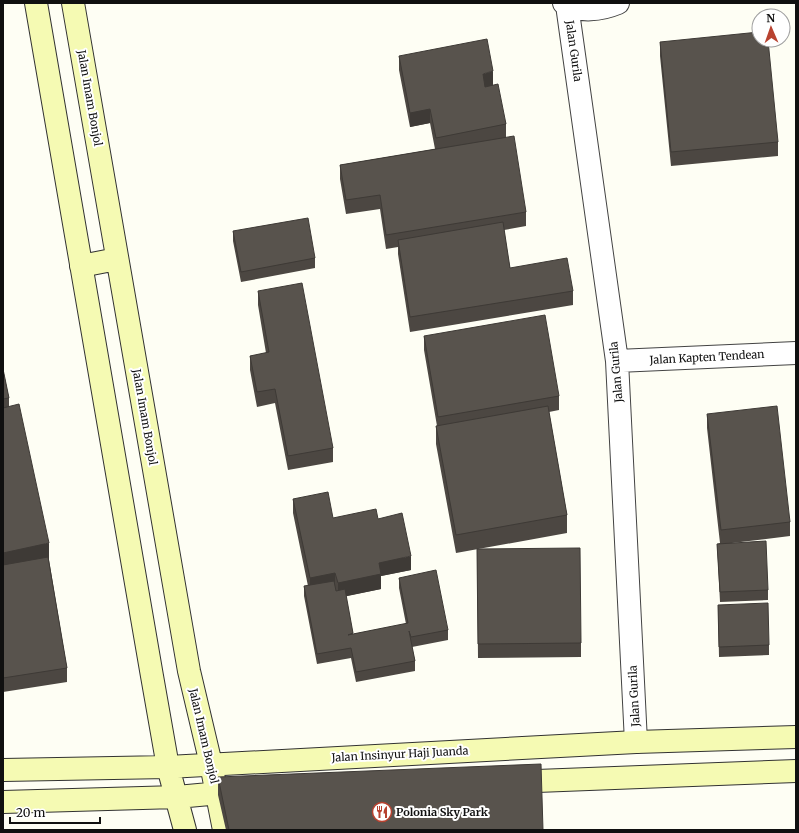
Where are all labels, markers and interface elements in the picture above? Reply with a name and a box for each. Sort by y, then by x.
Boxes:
north arrow [751,8,791,48]
text: N [766,11,776,25]
street label: Jalan Gurila [563,19,585,83]
street label: Jalan Imam Bonjol [74,48,105,148]
street label: Jalan Gurila [606,341,626,404]
street label: Jalan Kapten Tendean [648,347,766,367]
street label: Jalan Imam Bonjol [129,367,160,467]
street label: Jalan Gurila [625,665,643,728]
street label: Jalan Imam Bonjol [186,686,222,786]
street label: Jalan Insinyur Haji Juanda [330,743,469,765]
scale bar [10,799,100,825]
restaurant icon: Polonia Sky Park [371,801,393,823]
text: 20 m [16,805,45,820]
place label: Polonia Sky Park [396,805,489,819]

